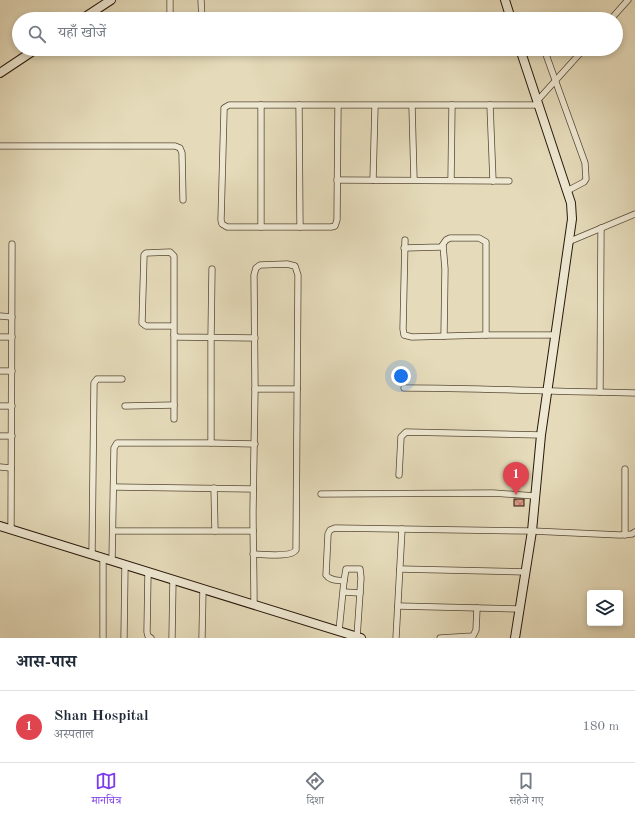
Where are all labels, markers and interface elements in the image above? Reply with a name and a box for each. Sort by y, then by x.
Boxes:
search box [12,12,623,56]
icon: search [26,23,48,45]
text: यहाँ खोजें [58,26,106,41]
your location [391,366,411,386]
pin: 1 [503,462,529,495]
map controls [587,590,623,626]
button: layers [587,590,623,626]
text: आस-पास [16,654,76,671]
text: Shan Hospital [54,709,149,724]
text: 1 [25,720,33,733]
text: 180 m [582,720,619,733]
text: अस्पताल [54,728,94,741]
tab: मानचित्र [91,770,121,811]
tab: दिशा [304,770,326,811]
tab: सहेजे गए [509,770,544,811]

